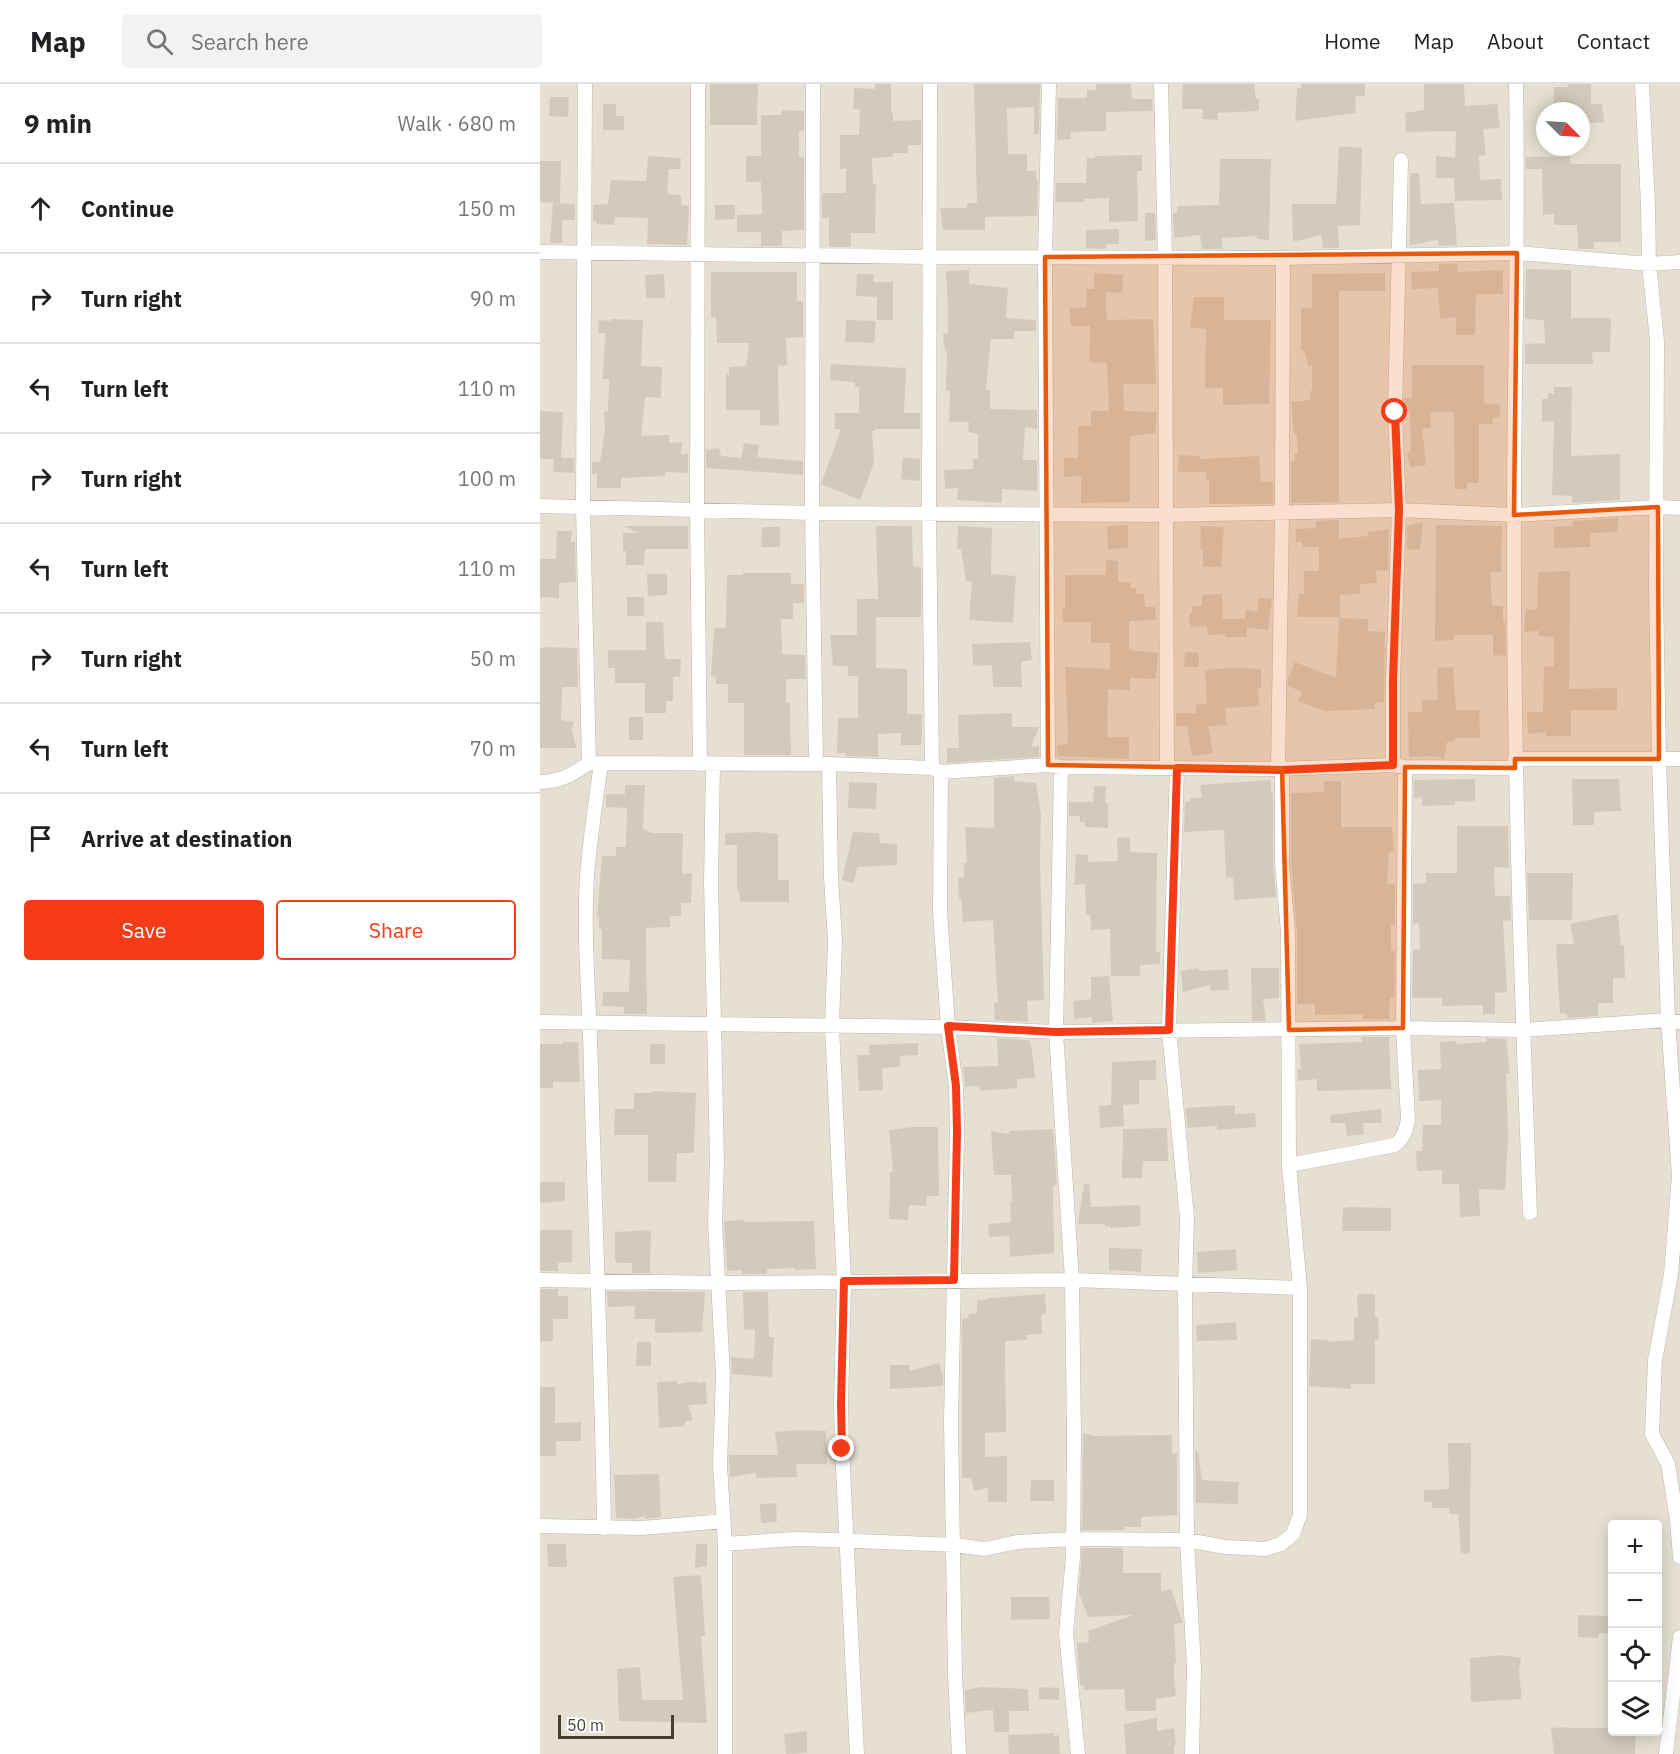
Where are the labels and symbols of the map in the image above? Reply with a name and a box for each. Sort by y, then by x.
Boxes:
north arrow [1536,102,1590,156]
route start [1381,398,1407,424]
route end [828,1435,854,1461]
scale bar [558,1712,674,1740]

